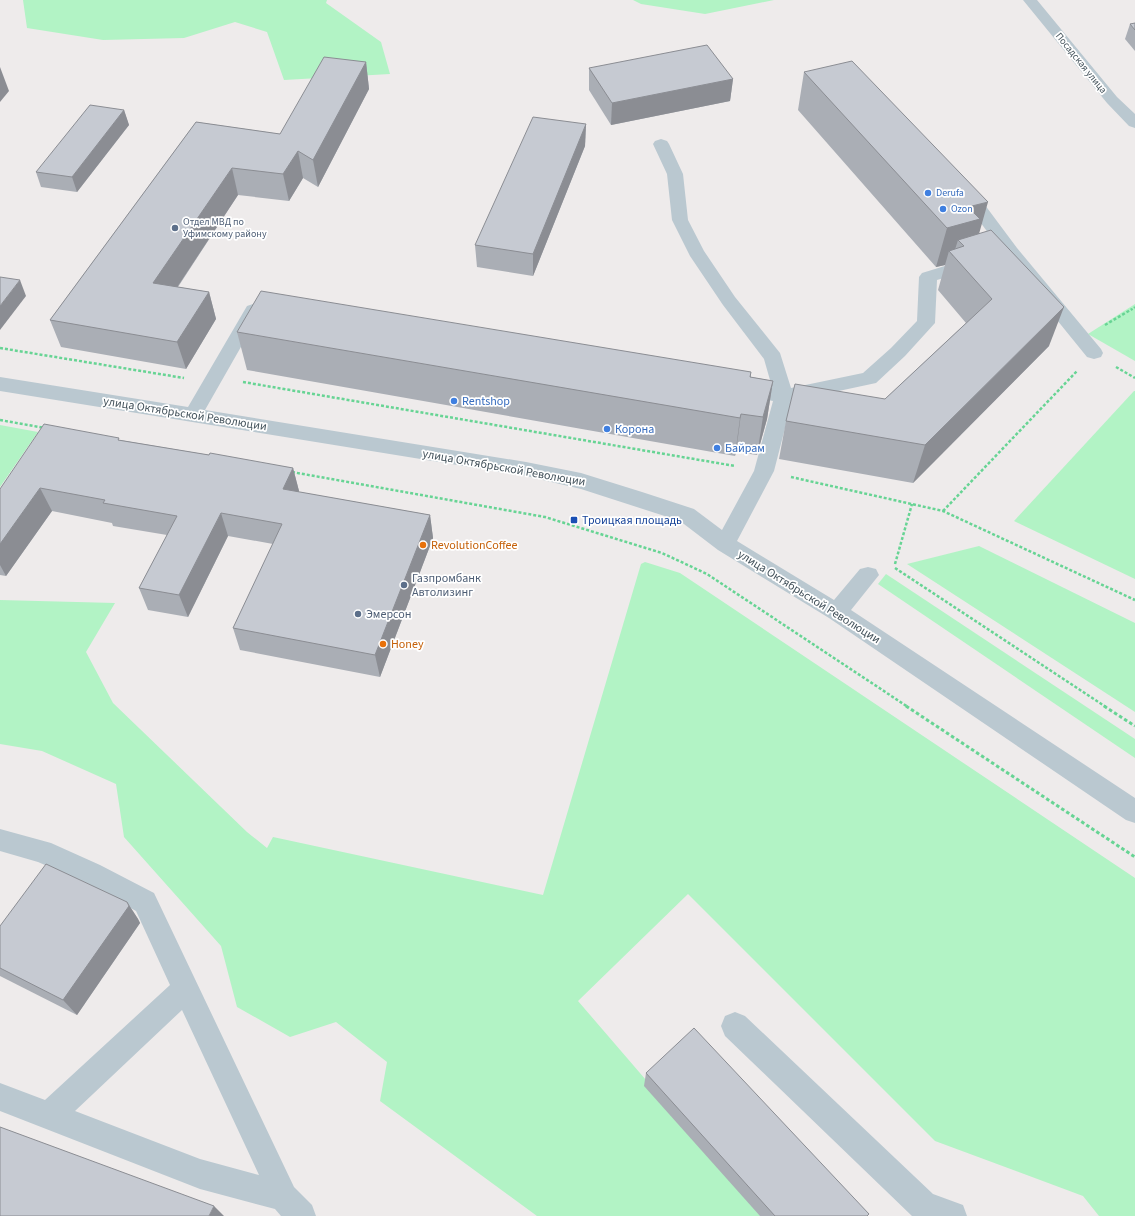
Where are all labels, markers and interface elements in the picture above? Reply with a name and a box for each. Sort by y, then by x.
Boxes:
street label: Посадская улица [1052,30,1110,96]
place label: Derufa [936,186,964,200]
marker: Derufa [923,188,933,198]
place label: Ozon [951,202,973,216]
marker: Ozon [938,204,948,214]
place label: Отдел МВД по Уфимскому району [183,215,267,241]
marker: Отдел МВД по Уфимскому району [170,223,180,233]
street label: улица Октябрьской Революции [102,393,268,435]
place label: Rentshop [462,393,510,410]
marker: Rentshop [449,396,459,406]
place label: Корона [615,421,654,438]
marker: Корона [602,424,612,434]
place label: Байрам [725,440,765,457]
marker: Байрам [712,443,722,453]
street label: улица Октябрьской Революции [421,445,587,491]
place label: Троицкая площадь [582,512,682,529]
marker: Троицкая площадь [569,515,579,525]
place label: RevolutionCoffee [431,537,518,554]
marker: RevolutionCoffee [418,540,428,550]
street label: улица Октябрьской Революции [734,546,884,648]
place label: Газпромбанк Автолизинг [412,570,481,601]
marker: Газпромбанк Автолизинг [399,580,409,590]
place label: Эмерсон [366,606,412,623]
marker: Эмерсон [353,609,363,619]
place label: Honey [391,636,424,653]
marker: Honey [378,639,388,649]

